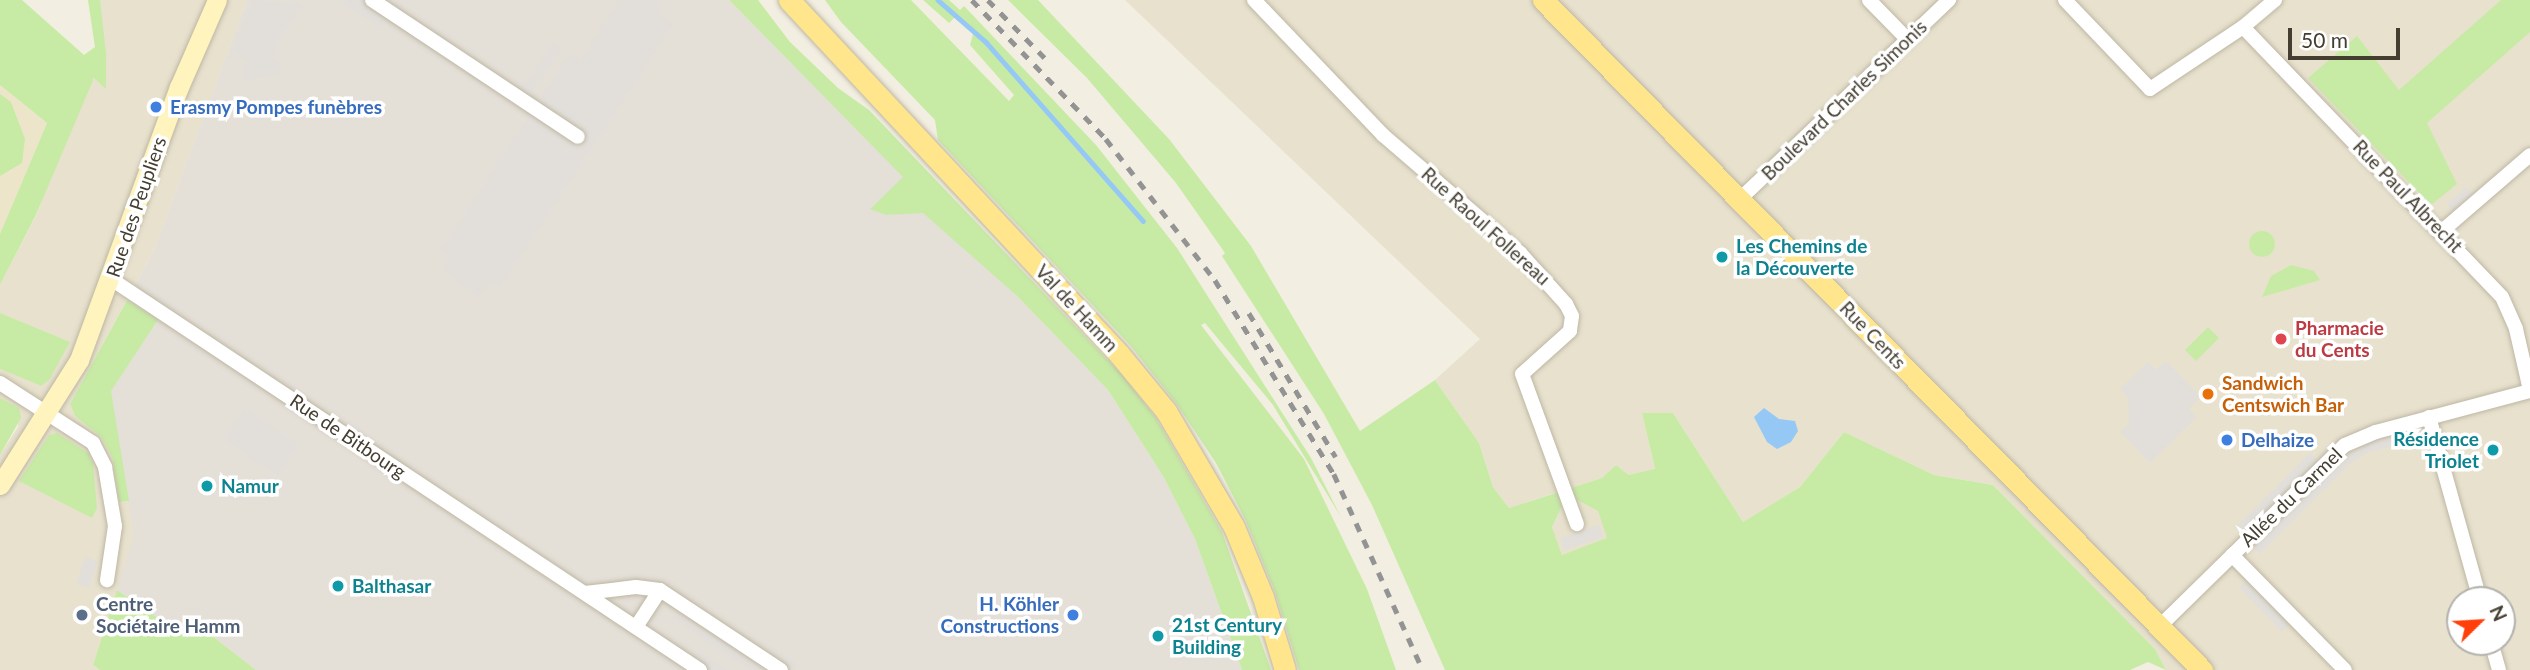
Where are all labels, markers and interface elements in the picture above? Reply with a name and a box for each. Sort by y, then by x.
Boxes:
scale bar [2292,14,2404,58]
street label: Boulevard Charles Simonis [1757,15,1931,185]
text: 50 m [2301,27,2348,52]
place label: Erasmy Pompes funèbres [170,96,382,118]
marker: Erasmy Pompes funèbres [148,99,164,115]
street label: Rue des Peupliers [101,134,171,280]
street label: Rue Paul Albrecht [2348,135,2468,257]
street label: Rue Raoul Follereau [1417,162,1555,290]
place label: Les Chemins de la Découverte [1736,235,1867,279]
marker: Les Chemins de la Découverte [1714,249,1730,265]
street label: Val de Hamm [1031,260,1123,356]
street label: Rue Cents [1835,296,1911,374]
place label: Pharmacie du Cents [2295,317,2384,361]
marker: Pharmacie du Cents [2273,331,2289,347]
place label: Sandwich Centswich Bar [2222,372,2344,416]
marker: Sandwich Centswich Bar [2200,386,2216,402]
street label: Rue de Bitbourg [286,389,410,483]
place label: Résidence Triolet [2393,428,2479,472]
place label: Delhaize [2241,429,2314,451]
marker: Delhaize [2219,432,2235,448]
marker: Résidence Triolet [2485,442,2501,458]
street label: Allée du Carmel [2236,443,2346,551]
place label: Namur [221,475,279,497]
marker: Namur [199,478,215,494]
place label: Balthasar [352,575,431,597]
marker: Balthasar [330,578,346,594]
north arrow [2446,586,2516,656]
place label: Centre Sociétaire Hamm [96,593,240,637]
place label: H. Köhler Constructions [940,593,1059,637]
text: N [2485,602,2512,624]
marker: Centre Sociétaire Hamm [74,607,90,623]
marker: H. Köhler Constructions [1065,607,1081,623]
place label: 21st Century Building [1172,614,1282,658]
marker: 21st Century Building [1150,628,1166,644]

